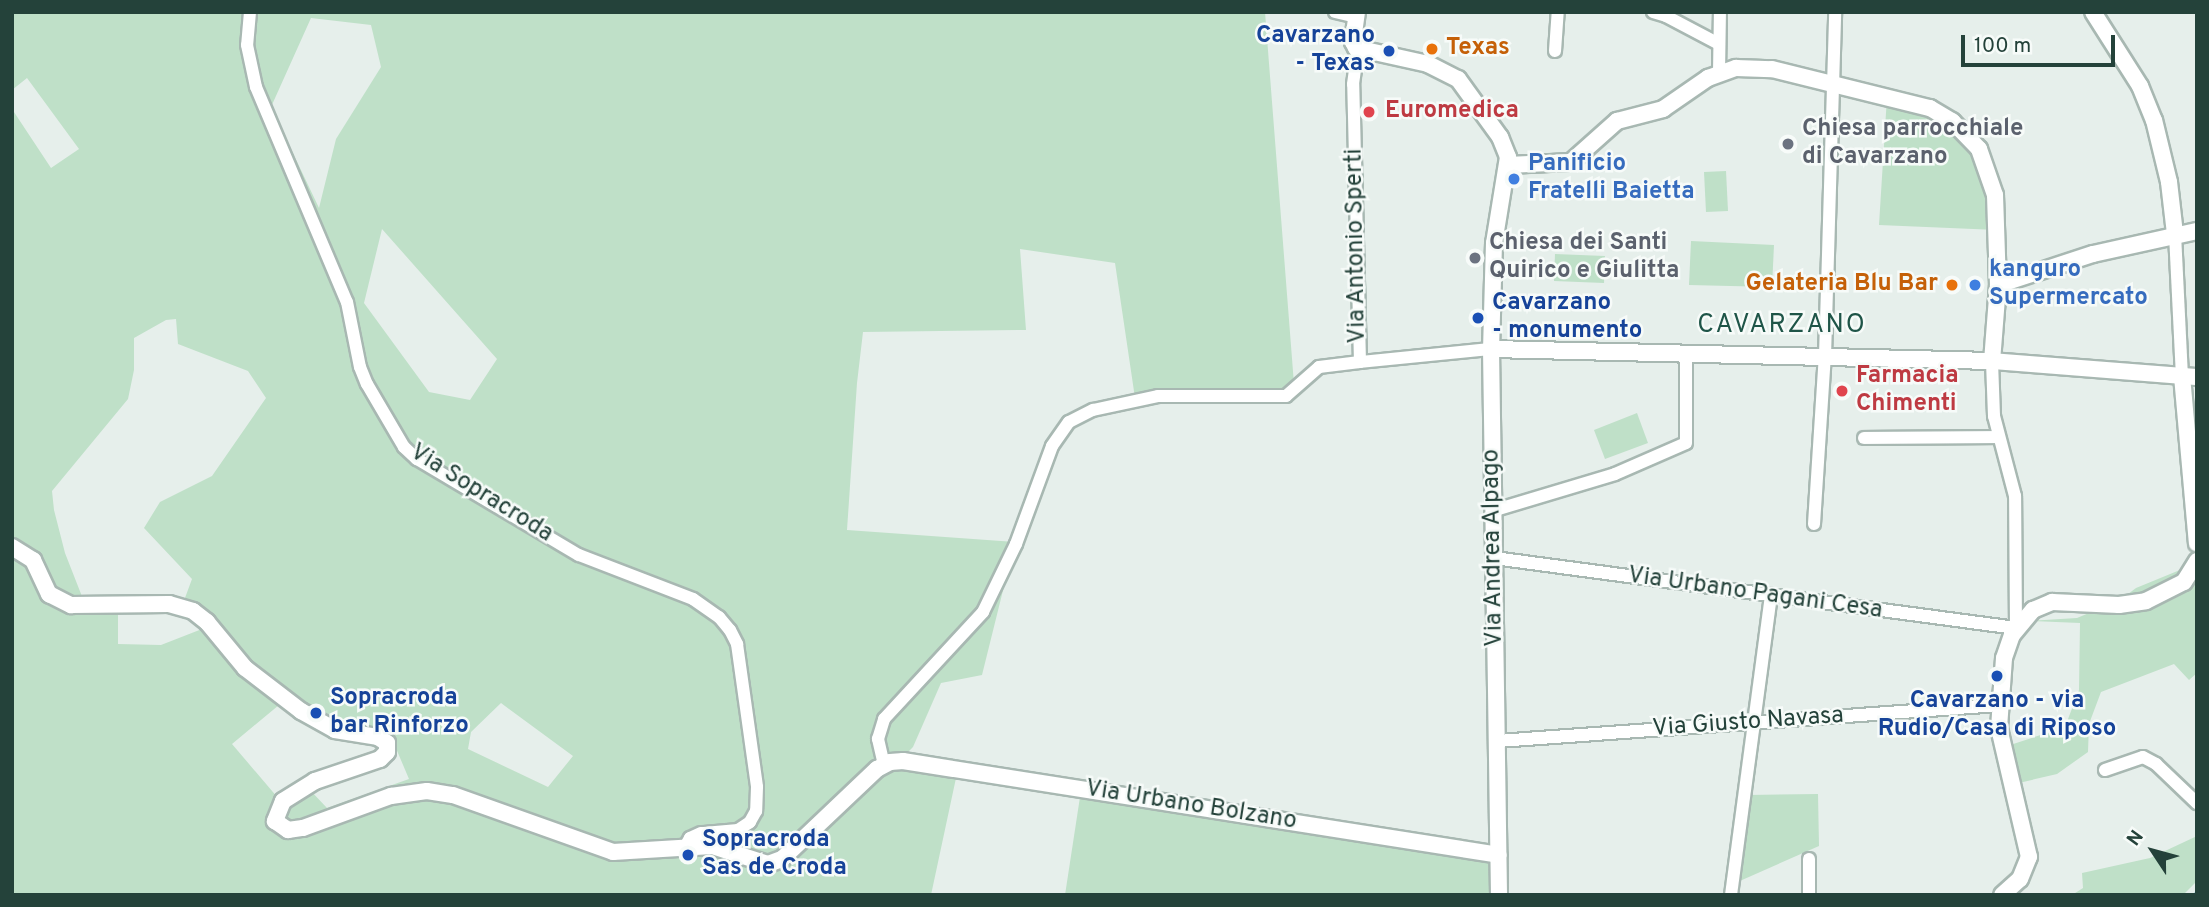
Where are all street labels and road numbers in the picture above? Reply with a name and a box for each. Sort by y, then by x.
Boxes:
street label: Via Antonio Sperti [1341,148,1373,344]
street label: Via Sopracroda [404,439,558,549]
street label: Via Andrea Alpago [1478,448,1510,648]
street label: Via Urbano Pagani Cesa [1626,562,1884,626]
street label: Via Giusto Navasa [1651,702,1845,744]
street label: Via Urbano Bolzano [1083,775,1299,837]

